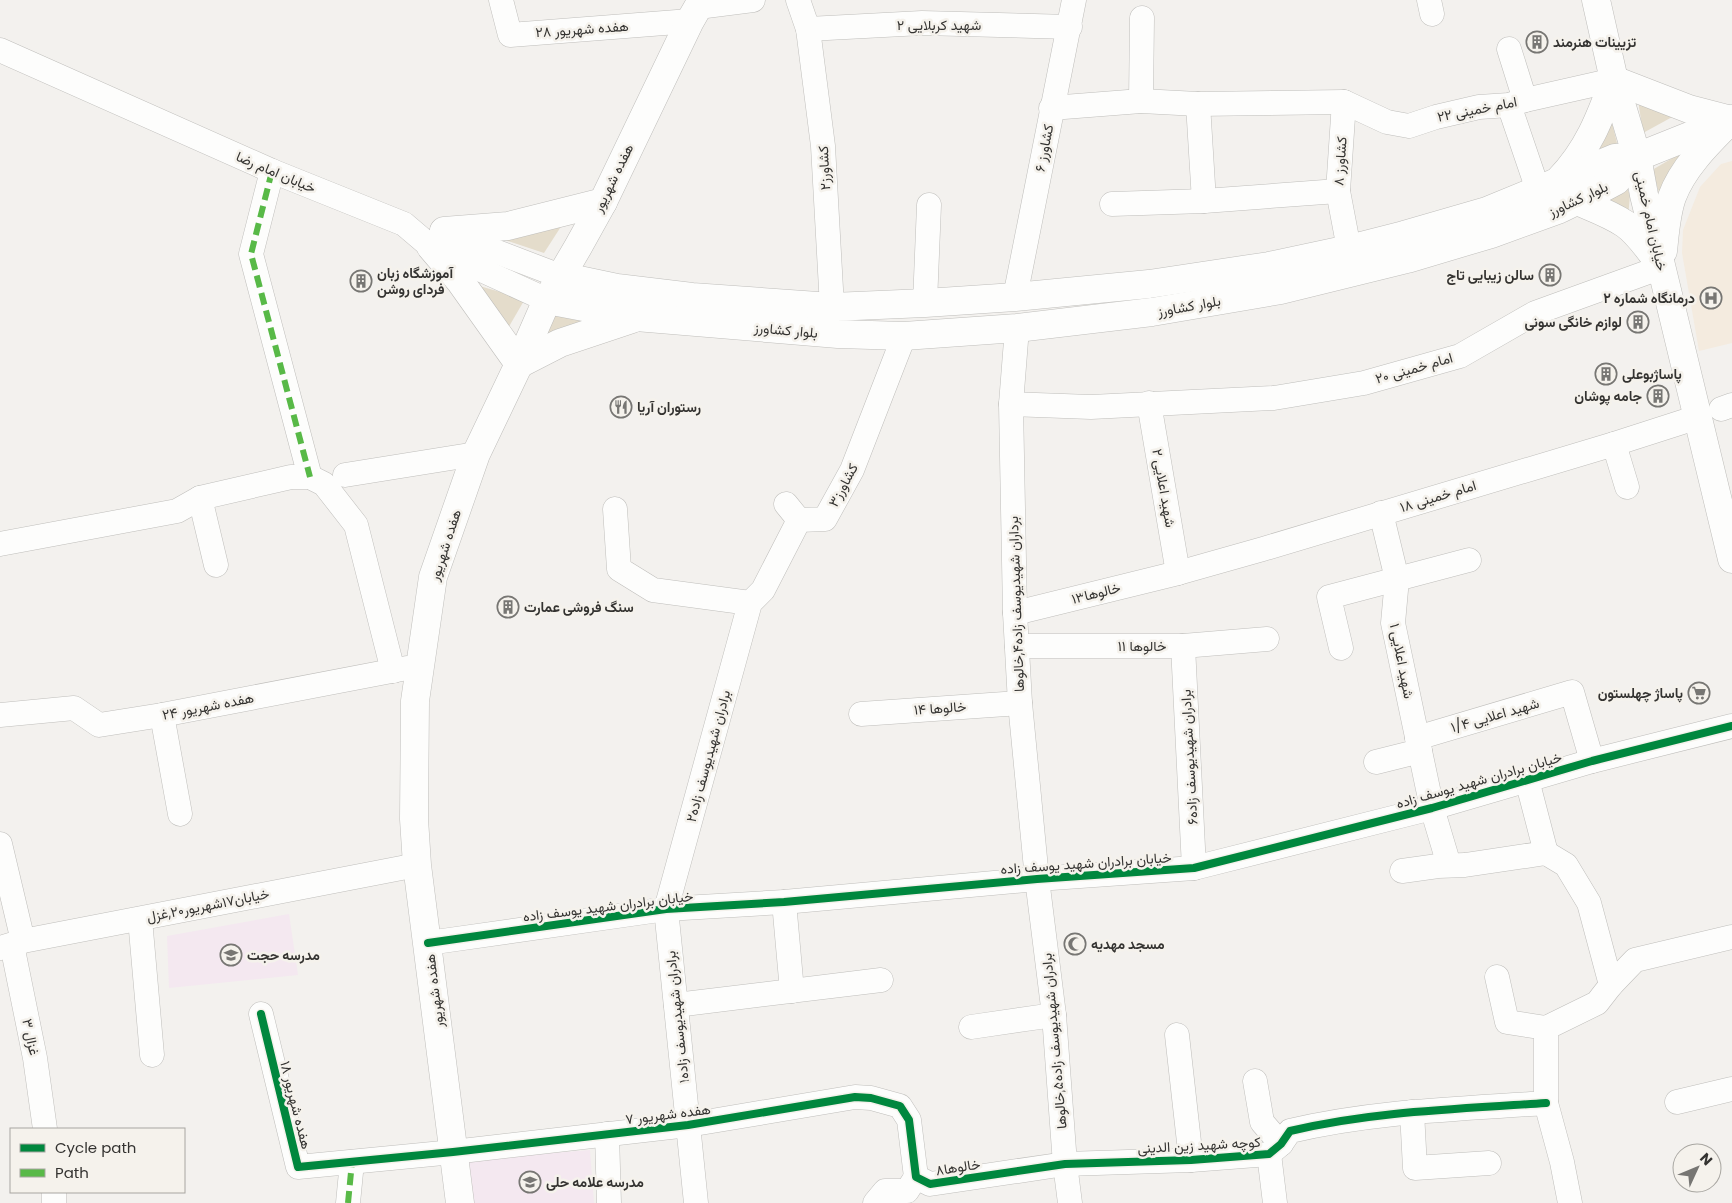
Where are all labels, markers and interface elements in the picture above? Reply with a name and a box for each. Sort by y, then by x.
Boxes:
street label: شهید کربلایی ۲ [897,15,981,35]
street label: هفده شهریور ۲۸ [535,16,629,42]
building icon: تزیینات هنرمند [1525,30,1549,54]
place label: تزیینات هنرمند [1553,32,1637,52]
street label: امام خمینی ۲۲ [1435,91,1519,127]
street label: کشاورز ۶ [1030,123,1058,173]
street label: کشاورز ۸ [1328,136,1352,186]
street label: هفده شهریور [587,140,638,217]
street label: کشاورز۲ [813,145,835,191]
street label: خیابان امام رضا [233,146,319,198]
street label: خیابان امام خمینی [1630,169,1672,273]
street label: بلوار کشاورز [1544,176,1611,222]
place label: آموزشگاه زبان فردای روشن [377,263,454,299]
building icon: سالن زیبایی تاج [1538,263,1562,287]
place label: سالن زیبایی تاج [1446,265,1534,285]
building icon: آموزشگاه زبان فردای روشن [349,269,373,293]
hospital icon: درمانگاه شماره ۲ [1699,286,1723,310]
place label: درمانگاه شماره ۲ [1603,288,1695,308]
street label: بلوار کشاورز [1155,291,1222,322]
building icon: لوازم خانگی سونی [1626,310,1650,334]
place label: لوازم خانگی سونی [1525,312,1622,332]
street label: بلوار کشاورز [752,317,819,343]
street label: امام خمینی ۲۰ [1373,347,1455,389]
building icon: پاساژبوعلی [1594,362,1618,386]
place label: پاساژبوعلی [1622,364,1682,384]
building icon: جامه پوشان [1646,384,1670,408]
place label: جامه پوشان [1574,386,1642,406]
restaurant icon: رستوران آریا [609,395,633,419]
place label: رستوران آریا [637,397,701,417]
street label: شهید اعلایی ۲ [1147,447,1181,529]
street label: کشاورز۳ [823,460,863,510]
street label: امام خمینی ۱۸ [1397,475,1479,517]
street label: هفده شهریور [424,506,466,584]
street label: برداران شهیدیوسف زاده۴,خالوها [1003,516,1029,692]
street label: خالوها۱۳ [1069,577,1123,609]
building icon: سنگ فروشی عمارت [496,595,520,619]
place label: سنگ فروشی عمارت [524,597,634,617]
street label: شهید اعلایی ۱ [1385,622,1419,700]
street label: خالوها ۱۱ [1118,636,1166,656]
supermarket icon: پاساژ چهلستون [1687,681,1711,705]
place label: پاساژ چهلستون [1598,683,1683,703]
street label: هفده شهریور ۲۴ [160,687,256,725]
street label: برادران شهیدیوسف زاده۲ [681,688,735,824]
street label: برادران شهیدیوسف زاده۶ [1175,689,1203,825]
street label: شهید اعلایی ۱/۴ [1448,693,1542,737]
street label: خالوها ۱۴ [913,696,967,720]
street label: خیابان برادران شهید یوسف زاده [1394,747,1564,813]
street label: خیابان برادران شهید یوسف زاده [1000,847,1172,879]
street label: خیابان۱۷شهریور۲۰,غزل [145,883,271,927]
street label: خیابان برادران شهید یوسف زاده [522,886,694,926]
mosque icon: مسجد مهدیه [1063,932,1087,956]
place label: مسجد مهدیه [1091,934,1165,954]
school or university icon: مدرسه حجت [219,943,243,967]
place label: مدرسه حجت [247,945,320,965]
street label: برادران شهیدیوسف زاده۱ [660,950,694,1084]
street label: برادران شهیدیوسف زاده۵,خالوها [1036,952,1072,1130]
street label: هفده شهریور [420,953,449,1030]
street label: غزال ۳ [17,1017,45,1057]
street label: هفده شهریور ۱۸ [275,1059,317,1151]
street label: هفده شهریور ۷ [624,1099,712,1129]
legend [10,1128,185,1193]
street label: کوچه شهید زین الدینی [1137,1132,1261,1158]
text: Cycle path [55,1137,136,1158]
north arrow [1672,1143,1722,1193]
text: N [1696,1148,1717,1170]
street label: خالوها۸ [934,1154,982,1180]
text: Path [55,1162,89,1183]
school or university icon: مدرسه علامه حلی [518,1170,542,1194]
place label: مدرسه علامه حلی [546,1172,644,1192]

